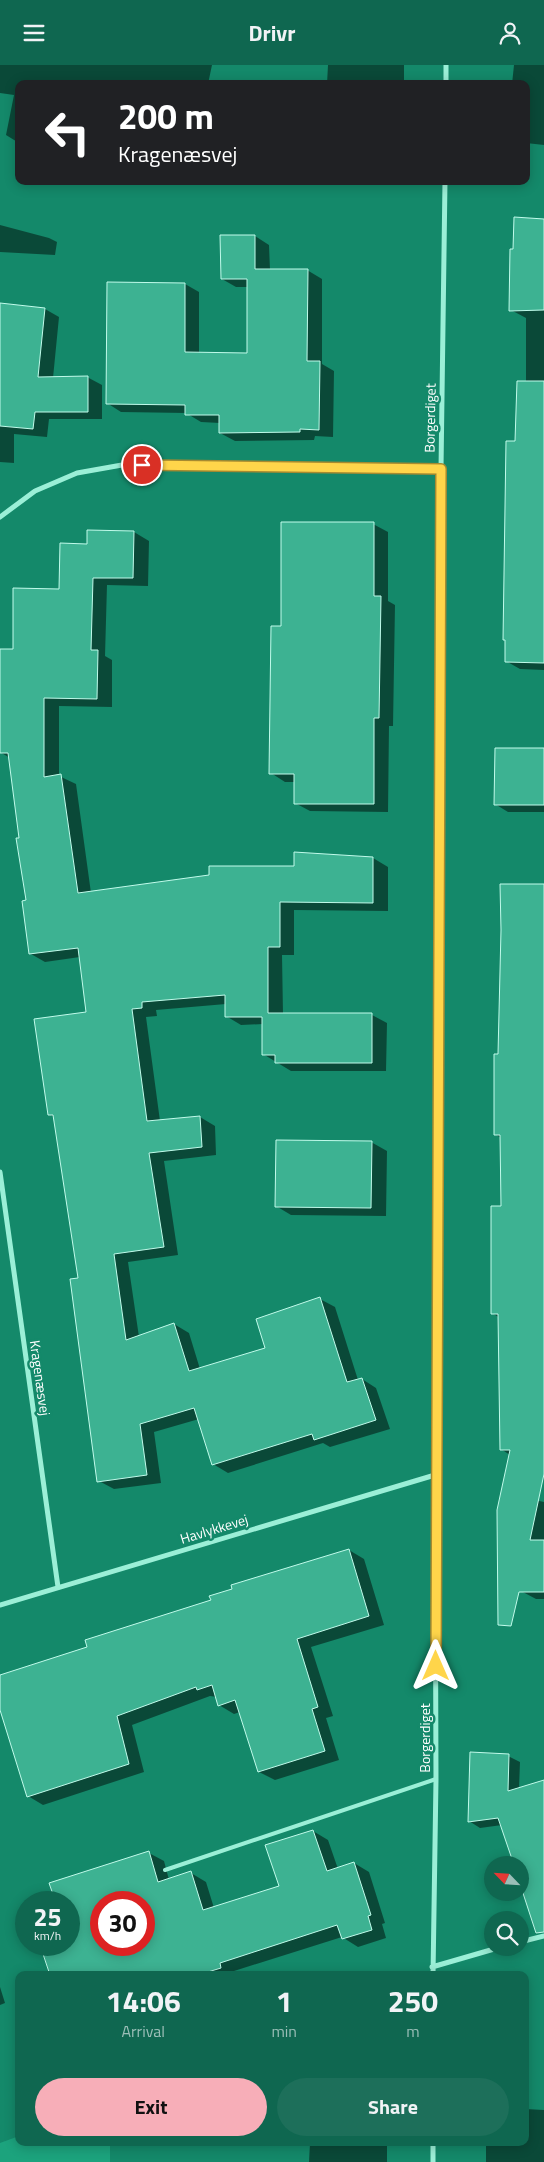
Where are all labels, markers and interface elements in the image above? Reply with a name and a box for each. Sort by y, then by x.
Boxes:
text: Drivr [248,16,296,50]
icon: menu [20,19,48,47]
icon: person [496,19,524,47]
text: 200 m [118,89,214,143]
icon: left [35,100,100,165]
text: Kragenæsvej [118,137,237,171]
street label: Borgerdiget [418,383,441,453]
pin [121,444,163,486]
icon: arrive [128,451,156,479]
street label: Kragenæsvej [25,1339,56,1417]
street label: Havlykkevej [177,1508,250,1549]
position arrow [409,1639,461,1691]
street label: Borgerdiget [414,1703,435,1773]
north arrow [484,1856,529,1901]
map controls [484,1856,529,1956]
speed limit sign: 30 [90,1891,155,1956]
text: 25 [33,1898,62,1936]
button: search [484,1911,529,1956]
text: km/h [34,1926,61,1945]
text: 14:06 [106,1978,181,2024]
text: 1 [276,1978,293,2024]
text: 250 [388,1978,438,2024]
text: Arrival [122,2019,165,2043]
text: min [271,2019,297,2043]
text: m [406,2019,420,2043]
button: Exit [35,2078,267,2136]
button: Share [277,2078,509,2136]

